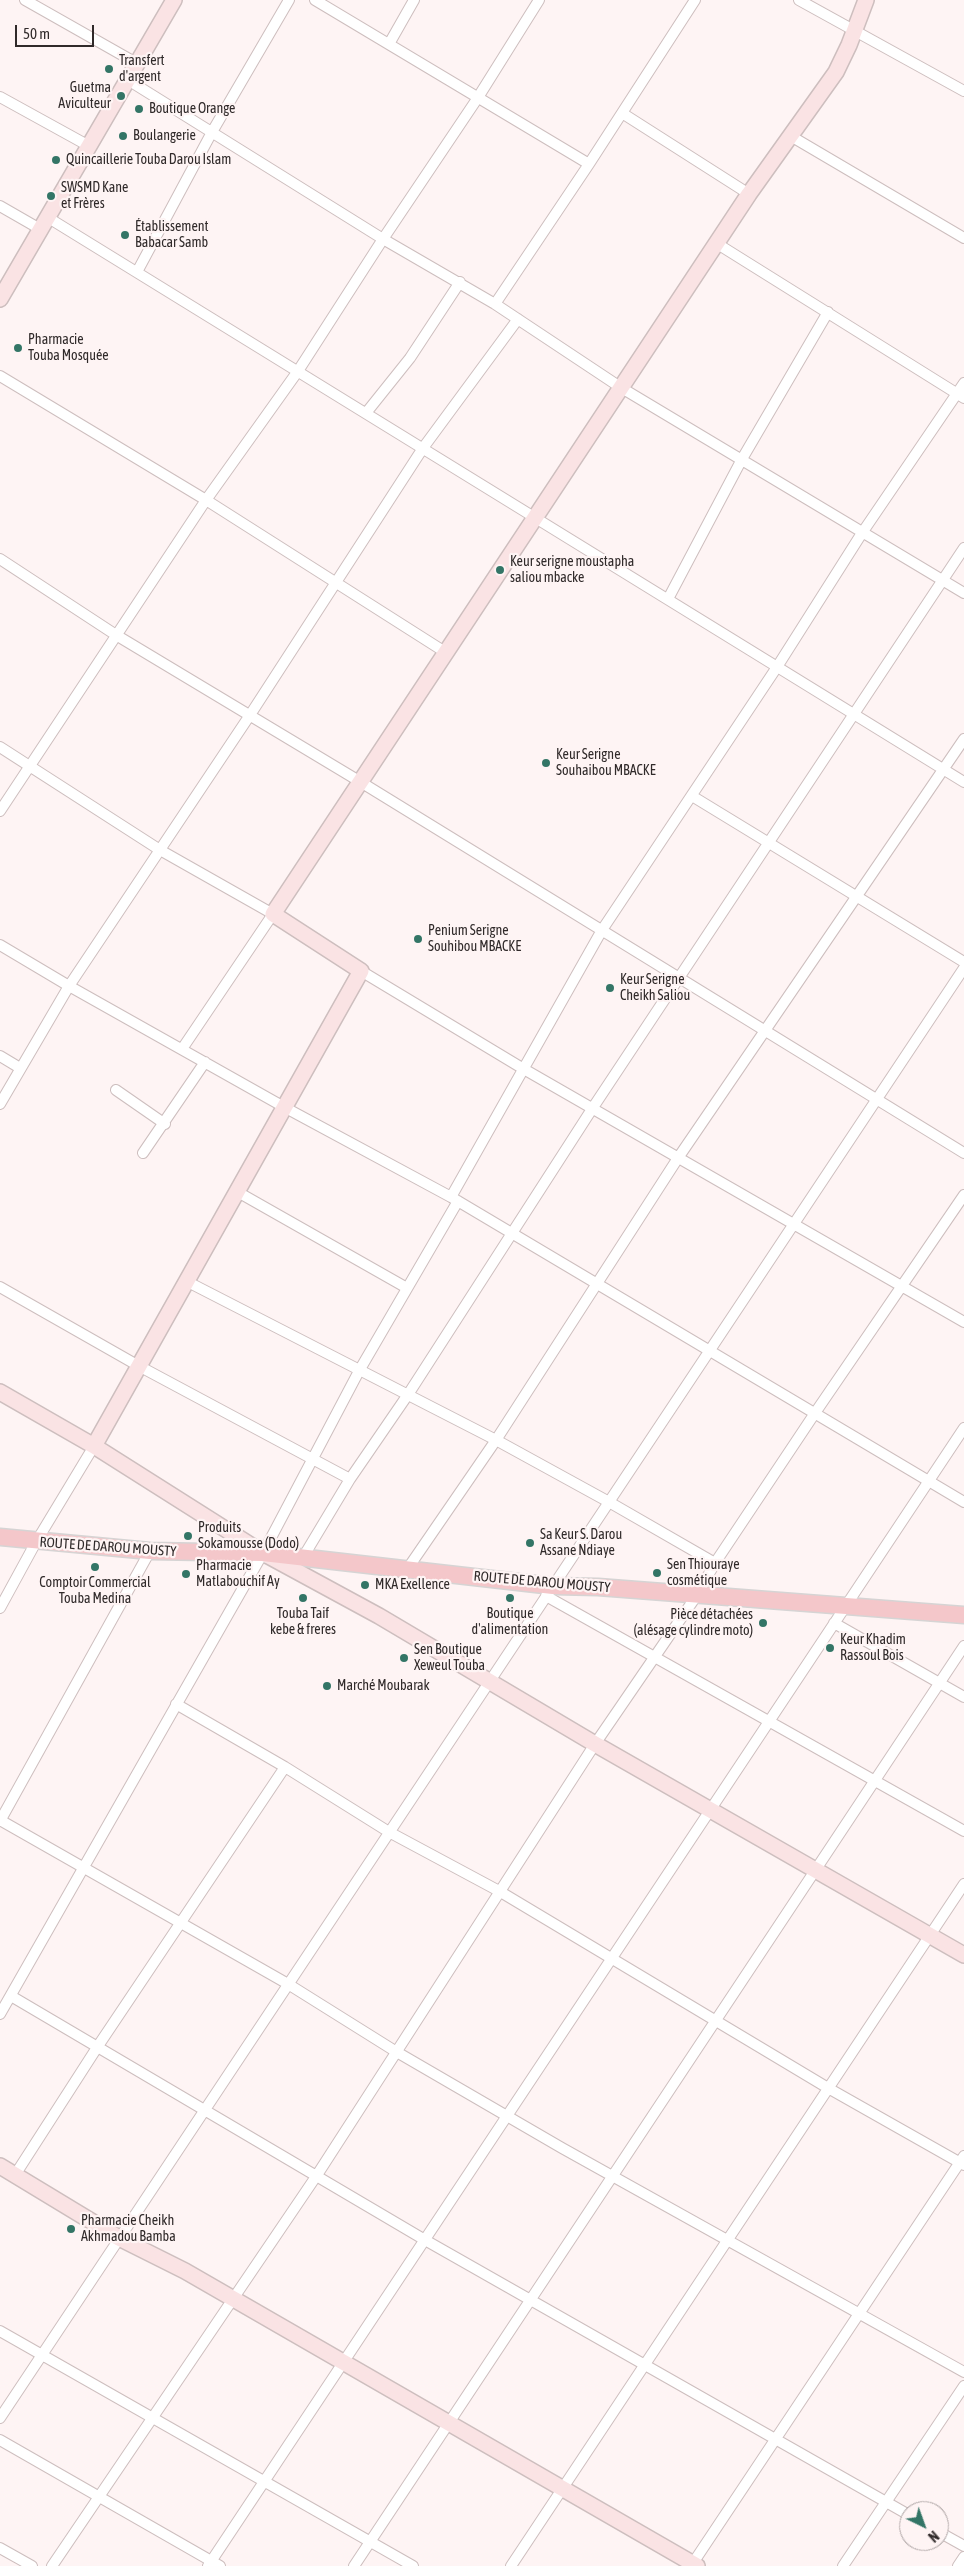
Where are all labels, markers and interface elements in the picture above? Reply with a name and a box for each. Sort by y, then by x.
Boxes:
scale bar [18,15,96,47]
text: 50 m [23,25,50,42]
place label: Transfert d'argent [119,53,165,85]
marker: Transfert d'argent [103,63,115,75]
place label: Guetma Aviculteur [58,80,111,112]
marker: Guetma Aviculteur [115,90,127,102]
place label: Boutique Orange [149,101,235,117]
marker: Boutique Orange [133,103,145,115]
place label: Boulangerie [133,128,196,144]
marker: Boulangerie [117,130,129,142]
place label: Quincaillerie Touba Darou Islam [66,152,231,168]
marker: Quincaillerie Touba Darou Islam [50,154,62,166]
place label: SWSMD Kane et Frères [61,180,128,212]
marker: SWSMD Kane et Frères [45,190,57,202]
place label: Établissement Babacar Samb [135,219,209,252]
marker: Établissement Babacar Samb [119,229,131,241]
place label: Pharmacie Touba Mosquée [28,332,109,364]
marker: Pharmacie Touba Mosquée [12,342,24,354]
place label: Keur serigne moustapha saliou mbacke [510,554,634,586]
marker: Keur serigne moustapha saliou mbacke [494,564,506,576]
place label: Keur Serigne Souhaibou MBACKE [556,747,656,780]
marker: Keur Serigne Souhaibou MBACKE [540,757,552,769]
place label: Penium Serigne Souhibou MBACKE [428,923,521,956]
marker: Penium Serigne Souhibou MBACKE [412,933,424,945]
place label: Keur Serigne Cheikh Saliou [620,972,690,1004]
marker: Keur Serigne Cheikh Saliou [604,982,616,994]
place label: Produits Sokamousse (Dodo) [198,1520,299,1552]
place label: Sa Keur S. Darou Assane Ndiaye [540,1527,622,1560]
marker: Produits Sokamousse (Dodo) [182,1530,194,1542]
street label: ROUTE DE DAROU MOUSTY [39,1534,177,1560]
marker: Sa Keur S. Darou Assane Ndiaye [524,1537,536,1549]
place label: Sen Thiouraye cosmétique [667,1557,740,1590]
place label: Pharmacie Matlabouchif Ay [196,1558,280,1590]
marker: Comptoir Commercial Touba Medina [89,1561,101,1573]
marker: Sen Thiouraye cosmétique [651,1567,663,1579]
marker: Pharmacie Matlabouchif Ay [180,1568,192,1580]
street label: ROUTE DE DAROU MOUSTY [473,1568,611,1596]
place label: Comptoir Commercial Touba Medina [39,1575,151,1608]
place label: MKA Exellence [375,1577,450,1593]
marker: MKA Exellence [359,1579,371,1591]
marker: Touba Taif kebe & freres [297,1592,309,1604]
marker: Boutique d'alimentation [504,1592,516,1604]
place label: Touba Taif kebe & freres [270,1606,336,1638]
place label: Boutique d'alimentation [472,1606,548,1638]
place label: Pièce détachées (alésage cylindre moto) [634,1607,753,1640]
marker: Pièce détachées (alésage cylindre moto) [757,1617,769,1629]
place label: Keur Khadim Rassoul Bois [840,1632,906,1664]
place label: Sen Boutique Xeweul Touba [414,1642,485,1674]
marker: Keur Khadim Rassoul Bois [824,1642,836,1654]
marker: Sen Boutique Xeweul Touba [398,1652,410,1664]
place label: Marché Moubarak [337,1678,430,1694]
marker: Marché Moubarak [321,1680,333,1692]
place label: Pharmacie Cheikh Akhmadou Bamba [81,2213,176,2246]
marker: Pharmacie Cheikh Akhmadou Bamba [65,2223,77,2235]
north arrow [899,2501,949,2551]
text: N [925,2528,942,2545]

